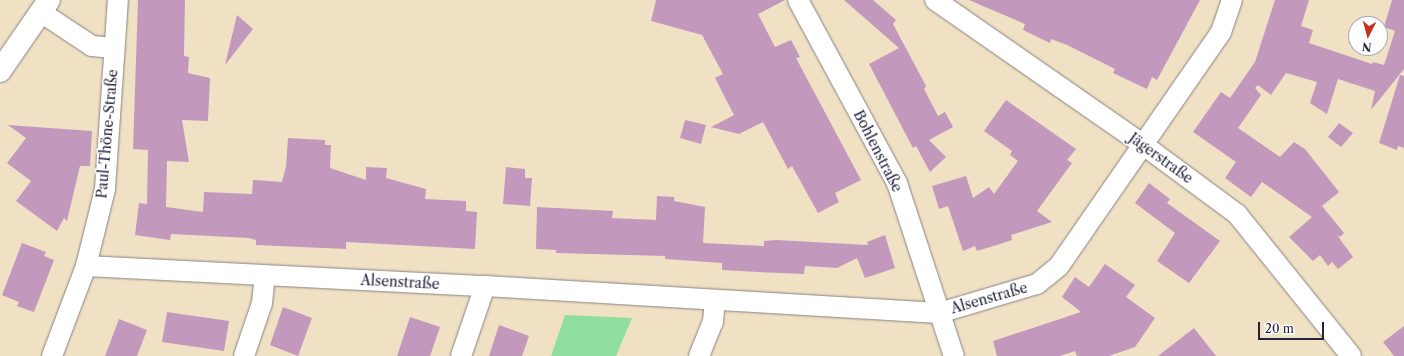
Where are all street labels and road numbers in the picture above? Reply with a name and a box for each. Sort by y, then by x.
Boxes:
street label: Paul-Thöne-Straße [93,69,121,199]
street label: Bohlenstraße [850,107,906,195]
street label: Jägerstraße [1126,129,1196,187]
street label: Alsenstraße [360,272,440,292]
street label: Alsenstraße [949,279,1029,317]

